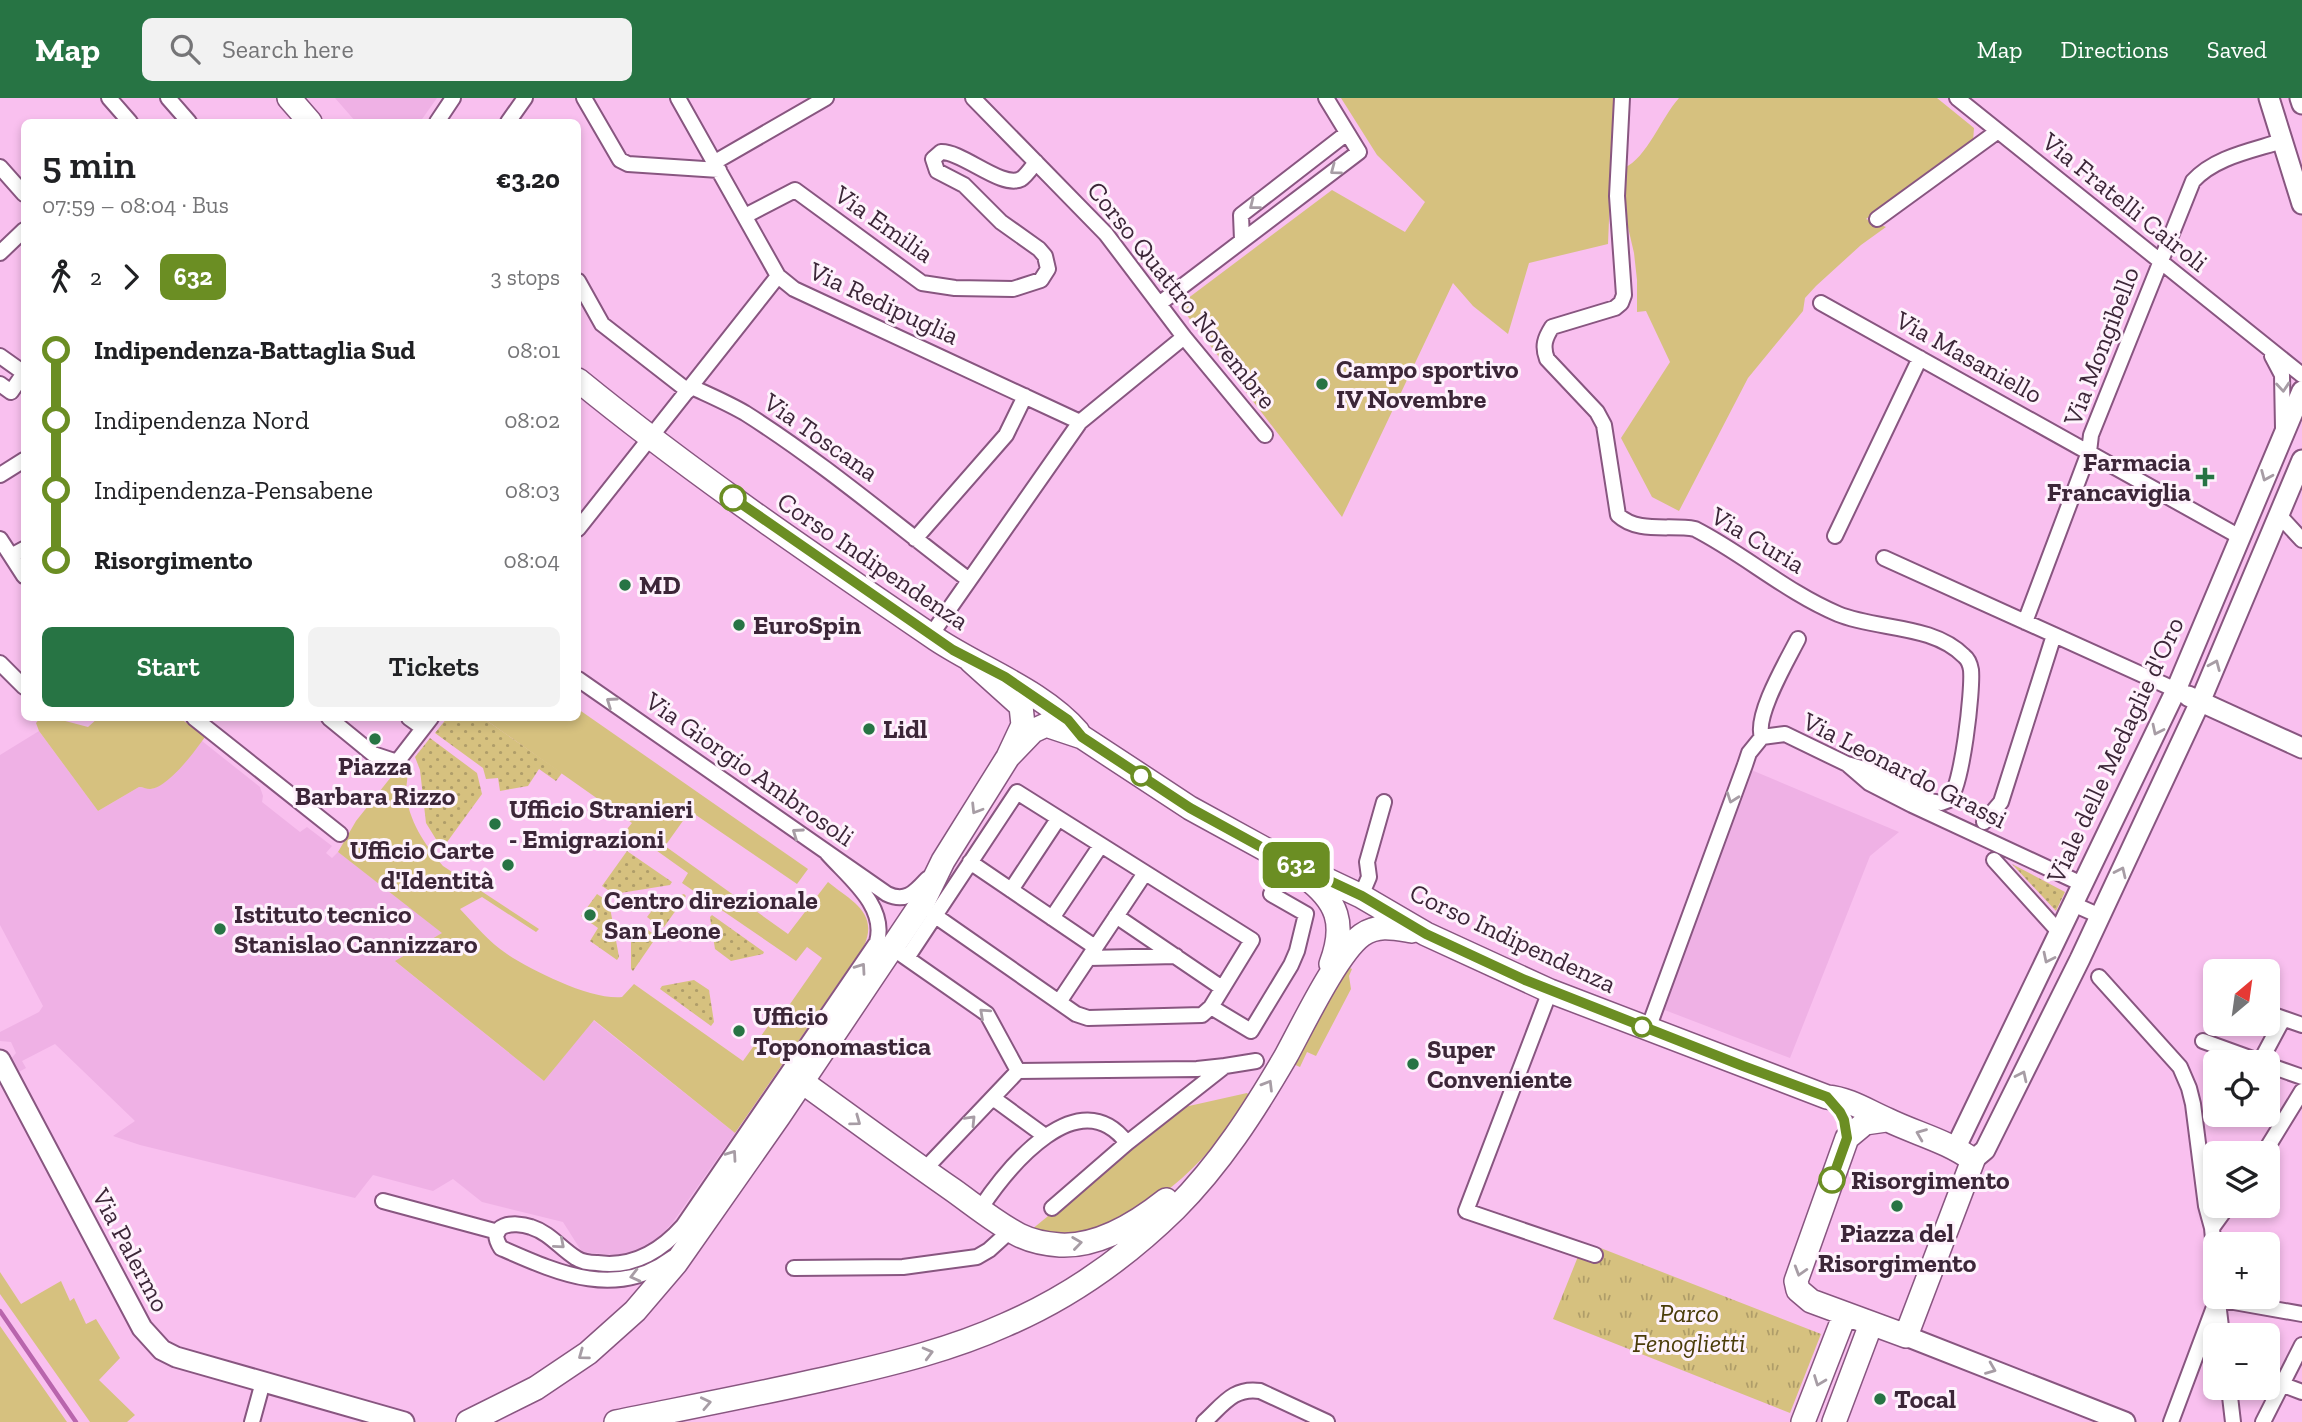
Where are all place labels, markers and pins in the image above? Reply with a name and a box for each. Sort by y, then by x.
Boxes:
place label: Campo sportivo IV Novembre [1336,353,1519,415]
marker: Campo sportivo IV Novembre [1314,376,1330,392]
place label: Farmacia Francaviglia [2047,446,2191,508]
marker: Farmacia Francaviglia [2197,469,2213,485]
unlabelled marker [720,485,746,511]
place label: MD [639,569,681,601]
marker: MD [617,577,633,593]
place label: EuroSpin [753,609,862,641]
marker: EuroSpin [731,617,747,633]
place label: Lidl [883,713,928,745]
marker: Lidl [861,721,877,737]
marker: Piazza Barbara Rizzo [367,731,383,747]
place label: Piazza Barbara Rizzo [295,750,456,812]
unlabelled marker [1131,766,1151,786]
place label: Ufficio Stranieri - Emigrazioni [509,793,694,855]
marker: Ufficio Stranieri - Emigrazioni [487,816,503,832]
place label: Ufficio Carte d'Identità [350,834,494,896]
marker: Ufficio Carte d'Identità [500,857,516,873]
place label: Centro direzionale San Leone [604,884,818,946]
place label: Istituto tecnico Stanislao Cannizzaro [234,898,478,960]
marker: Centro direzionale San Leone [582,907,598,923]
marker: Istituto tecnico Stanislao Cannizzaro [212,921,228,937]
place label: Ufficio Toponomastica [753,1000,931,1062]
unlabelled marker [1632,1017,1652,1037]
marker: Ufficio Toponomastica [731,1023,747,1039]
place label: Super Conveniente [1427,1033,1573,1095]
marker: Super Conveniente [1405,1056,1421,1072]
place label: Risorgimento [1851,1164,2010,1196]
marker: Risorgimento [1819,1167,1845,1193]
marker: Piazza del Risorgimento [1889,1198,1905,1214]
place label: Piazza del Risorgimento [1818,1217,1977,1279]
place label: Tocal [1894,1383,1956,1415]
marker: Tocal [1872,1391,1888,1407]

